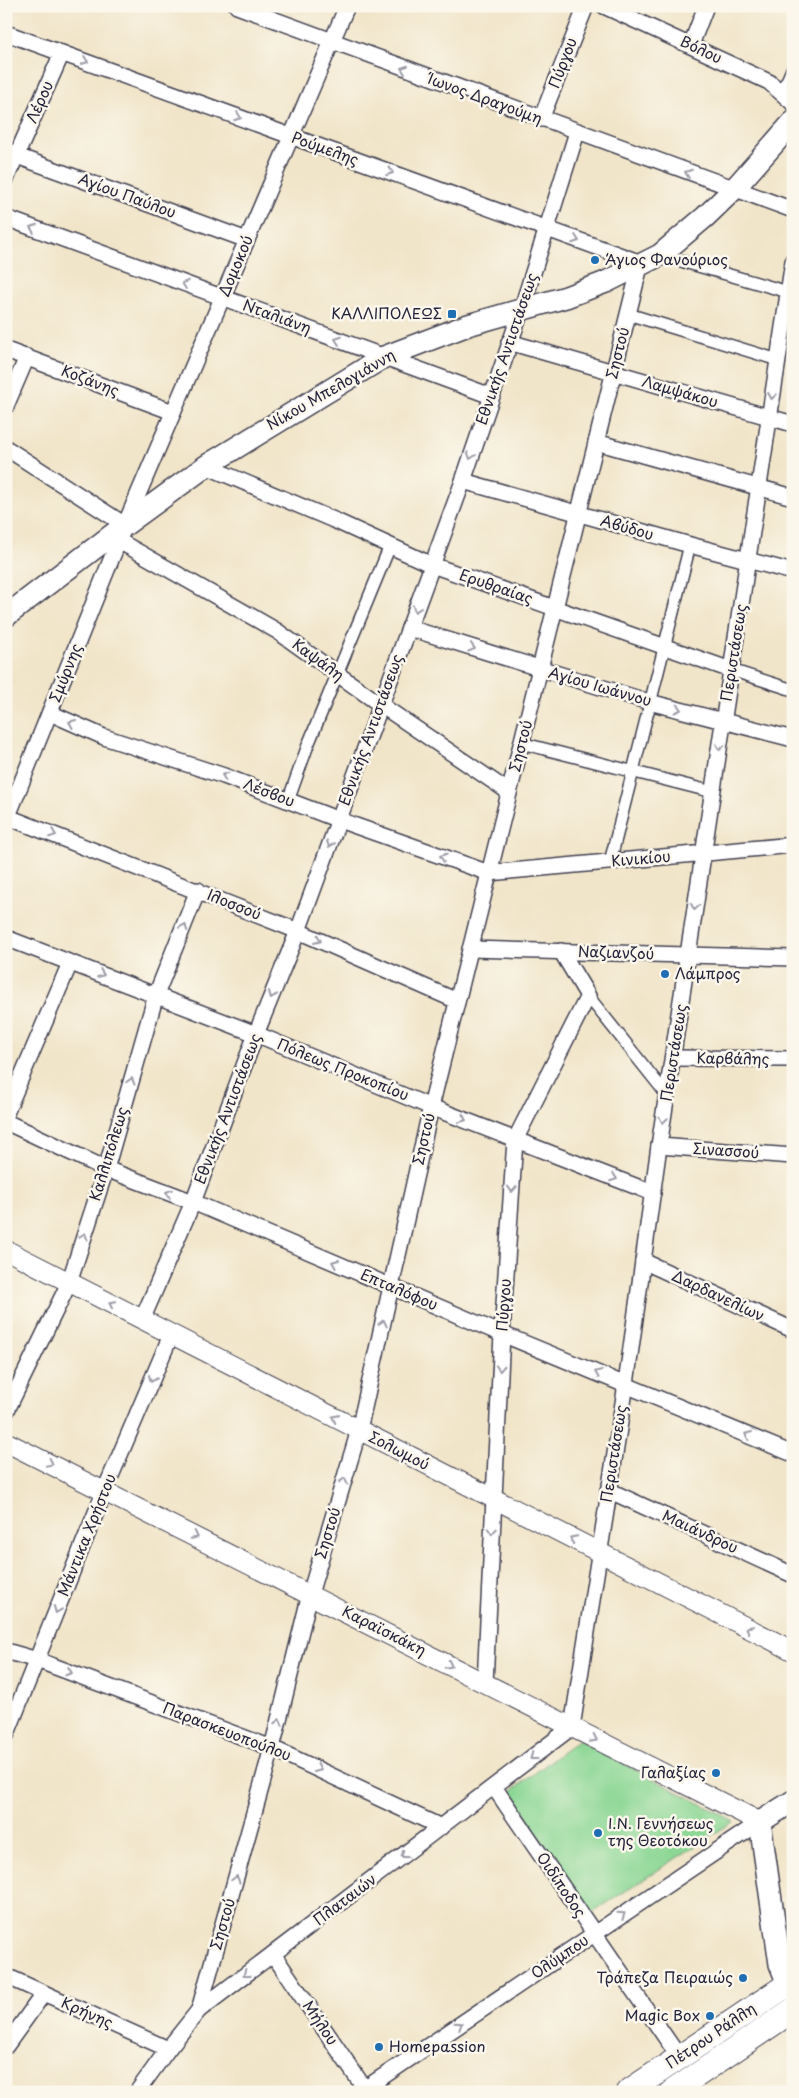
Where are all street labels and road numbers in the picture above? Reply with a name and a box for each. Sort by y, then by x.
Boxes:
street label: Βόλου [677,29,726,68]
street label: Πύργου [541,34,582,91]
street label: Ίωνος Δραγούμη [423,66,546,129]
street label: Λέρου [19,77,58,126]
street label: Ρούμελης [289,125,362,170]
street label: Αγίου Παύλου [75,166,180,223]
street label: Δομοκού [211,231,258,300]
street label: Εθνικής Αντιστάσεως [469,269,543,428]
street label: Νταλιάνη [240,293,315,339]
street label: Σηστού [599,324,634,381]
street label: Νίκου Μπελογιάννη [262,342,399,435]
street label: Κοζάνης [58,358,123,401]
street label: Λαμψάκου [640,369,721,412]
street label: Αβύδου [598,508,657,545]
street label: Ερυθραίας [457,562,537,609]
street label: Περιστάσεως [713,602,752,703]
street label: Καψάλη [288,632,350,686]
street label: Σμύρνης [42,639,87,705]
street label: Εθνικής Αντιστάσεως [332,650,408,808]
street label: Αγίου Ιωάννου [546,660,655,711]
street label: Σηστού [502,717,537,774]
street label: Λέσβου [240,771,299,812]
street label: Κινικίου [610,843,672,872]
street label: Ιλοσσού [204,882,265,925]
street label: Ναζιανζού [577,939,655,964]
street label: Περιστάσεως [653,1002,692,1103]
street label: Εθνικής Αντιστάσεως [187,1030,266,1187]
street label: Πόλεως Προκοπίου [274,1032,413,1106]
street label: Καρβάλης [696,1045,770,1070]
street label: Καλλιπόλεως [82,1103,133,1203]
street label: Σηστού [405,1110,440,1167]
street label: Σινασσού [692,1136,760,1163]
street label: Επταλόφου [357,1262,442,1315]
street label: Δαρδανελίων [669,1263,769,1326]
street label: Πύργου [489,1278,516,1332]
street label: Περιστάσεως [593,1403,632,1504]
street label: Σολωμού [365,1425,434,1475]
street label: Μάντικα Χρήστου [50,1470,121,1599]
street label: Μαιάνδρου [659,1503,742,1558]
street label: Σηστού [308,1504,345,1561]
street label: Καραϊσκάκη [339,1599,431,1661]
street label: Παρασκευοπούλου [160,1696,295,1766]
street label: Οιδίποδος [532,1847,593,1922]
street label: Πλαταιών [307,1867,381,1930]
street label: Σηστού [203,1895,240,1952]
street label: Ολύμπου [526,1928,593,1984]
street label: Κρήνης [58,1990,117,2033]
street label: Μήλου [298,1995,345,2049]
street label: Πέτρου Ράλλη [661,1996,760,2073]

